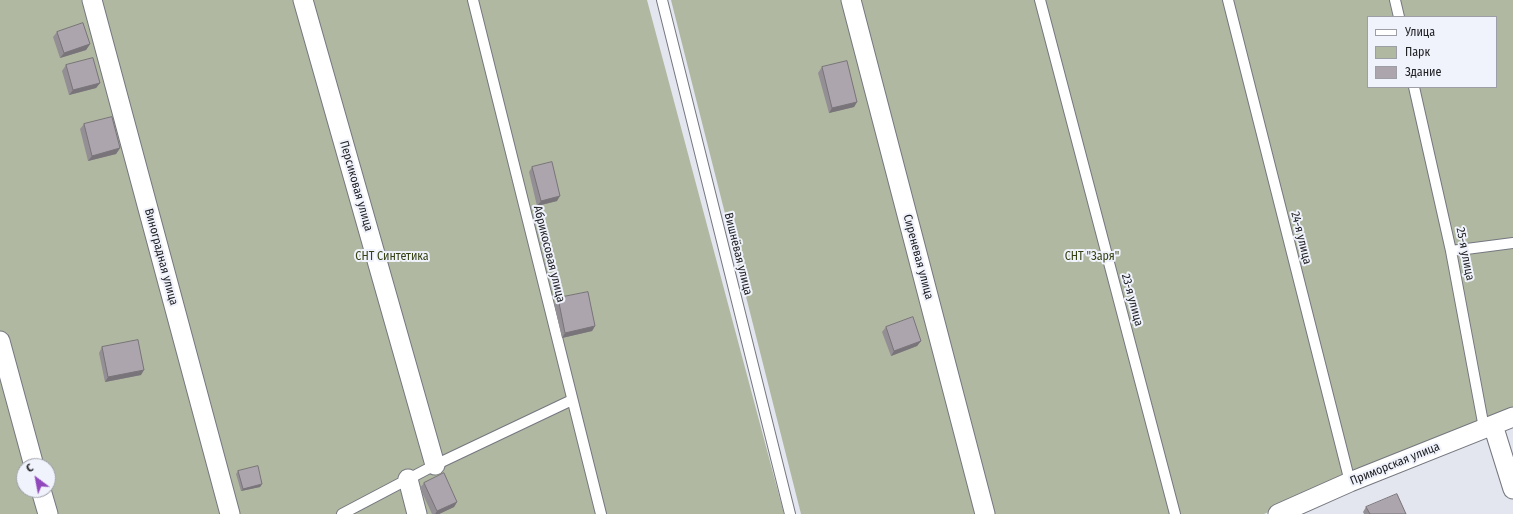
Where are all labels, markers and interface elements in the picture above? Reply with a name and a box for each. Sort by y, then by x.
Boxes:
legend [1367,16,1497,88]
text: Улица [1405,25,1435,39]
text: Парк [1405,45,1430,59]
text: Здание [1405,65,1441,79]
street label: Персиковая улица [336,139,376,233]
street label: Абрикосовая улица [530,204,568,304]
street label: Виноградная улица [141,207,181,307]
street label: 24-я улица [1287,210,1315,266]
street label: Вишнёвая улица [721,211,755,297]
street label: Сиреневая улица [900,213,936,301]
street label: 25-я улица [1453,226,1477,282]
park label: СНТ Синтетика [355,250,429,264]
park label: СНТ "Заря" [1065,250,1119,264]
street label: 23-я улица [1118,272,1146,328]
street label: Приморская улица [1348,439,1442,489]
north arrow [16,458,56,498]
text: С [24,461,36,475]

